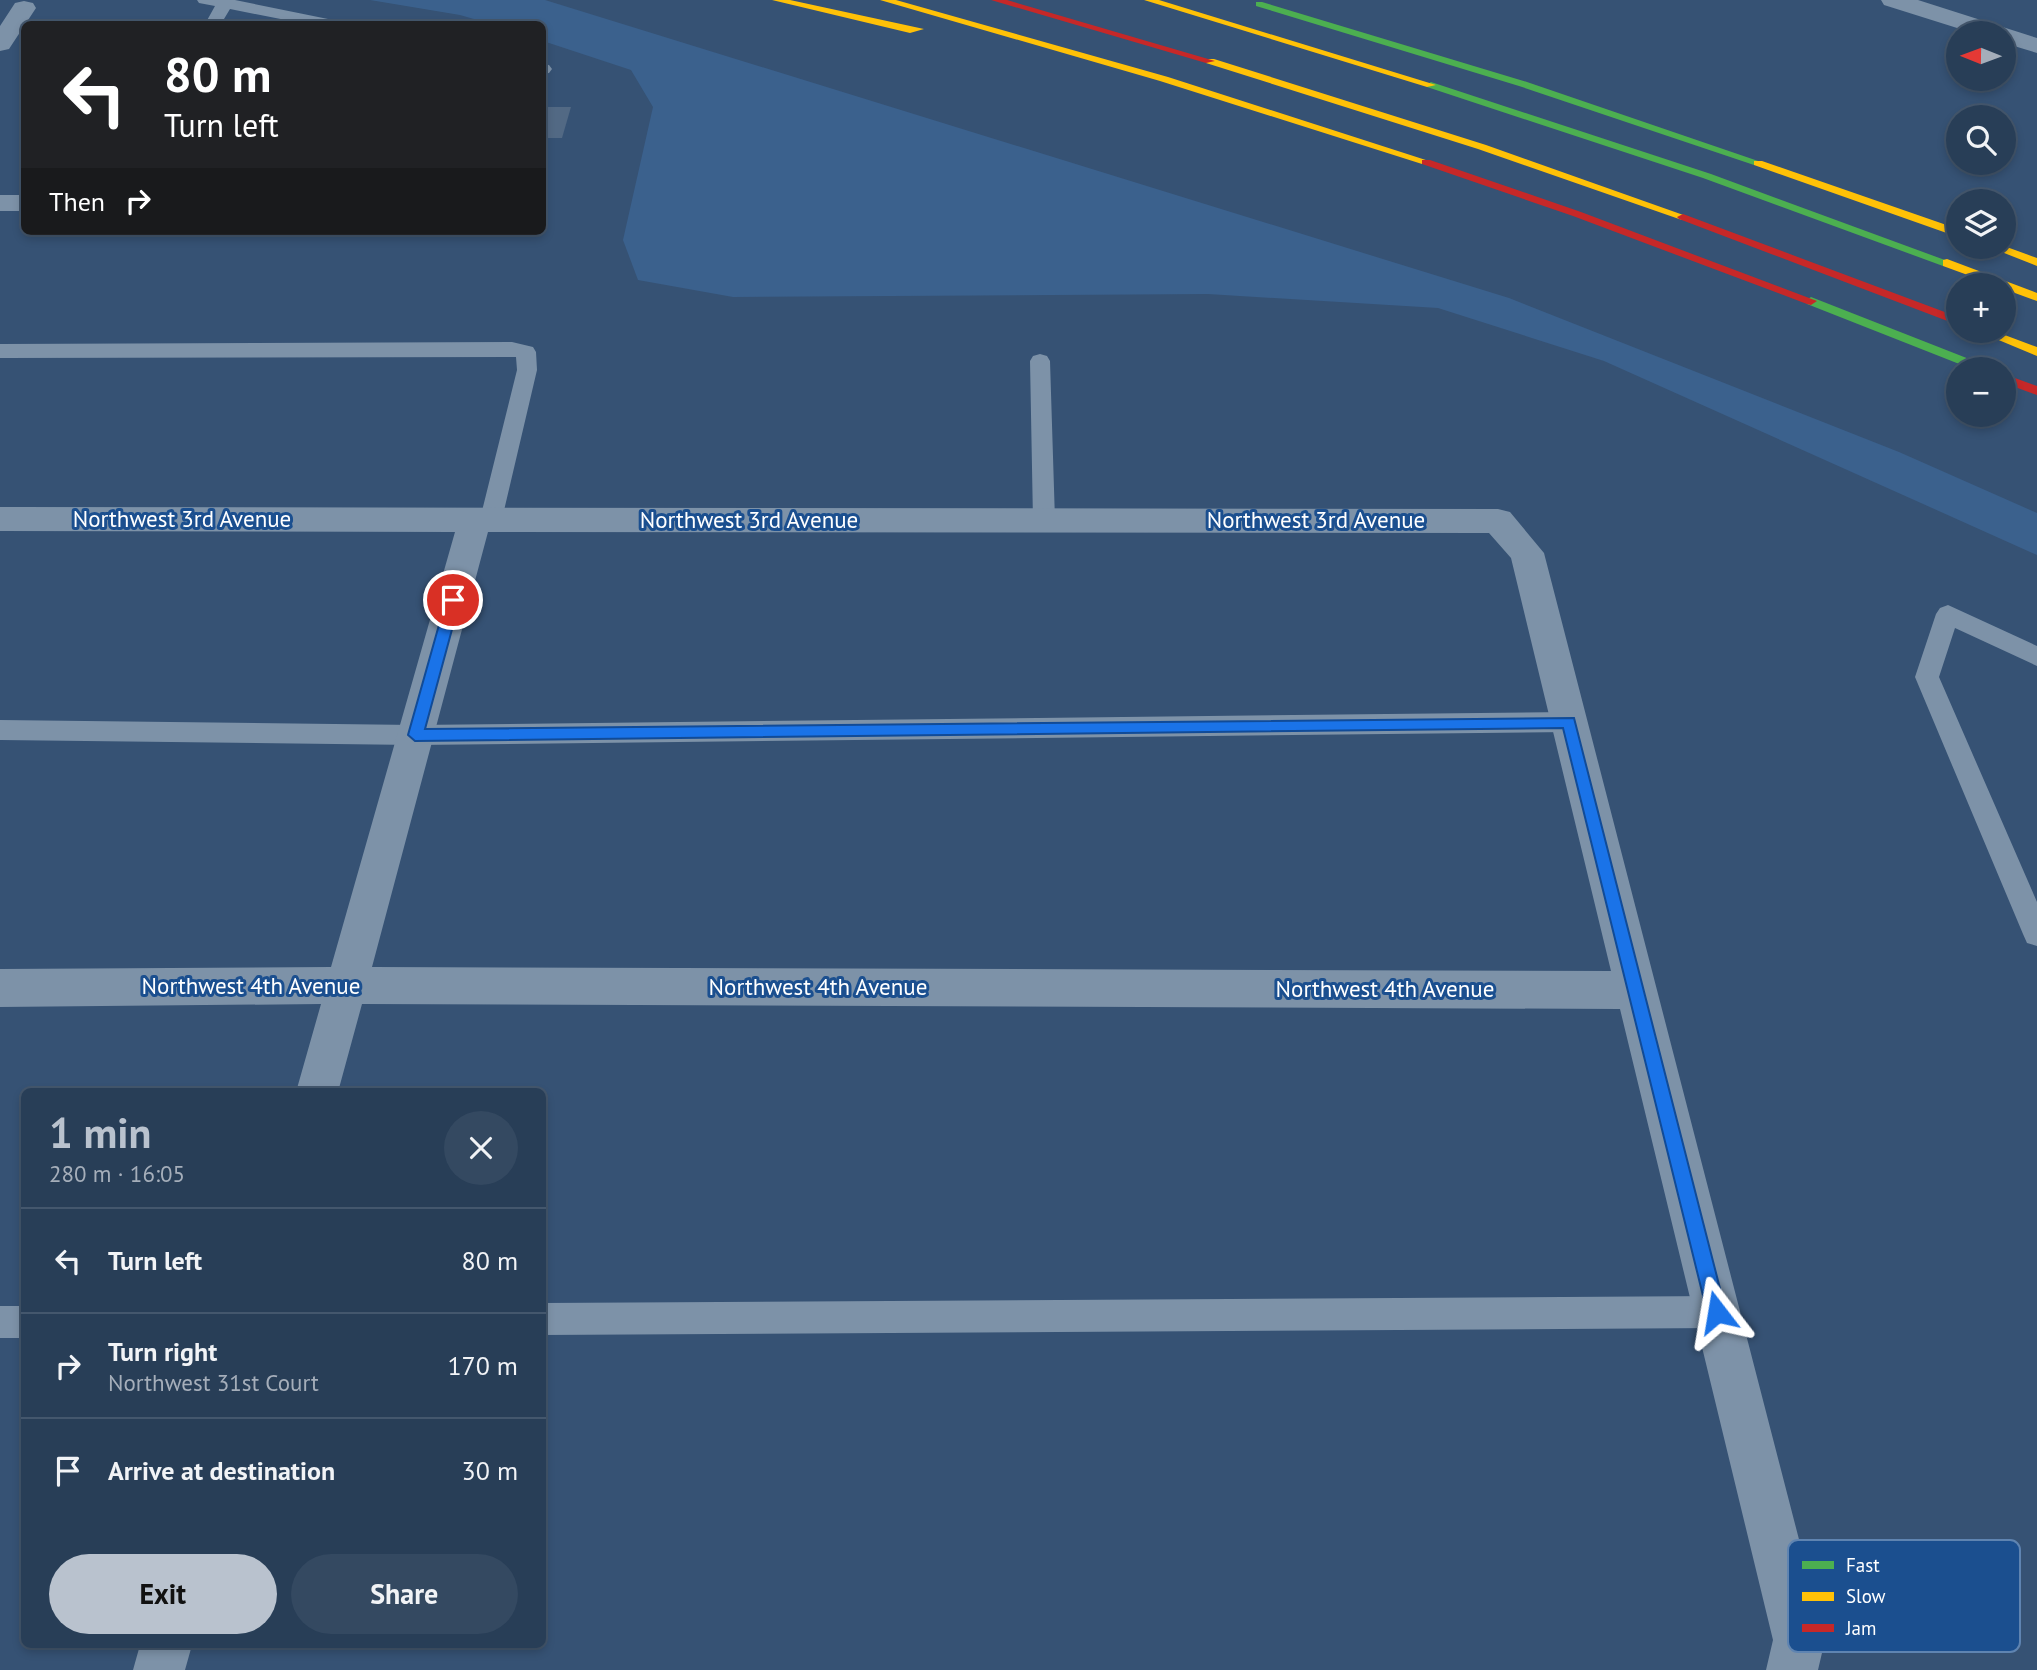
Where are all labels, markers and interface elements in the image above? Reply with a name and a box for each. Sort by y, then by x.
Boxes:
north arrow [1946,21,2016,91]
map controls [1946,21,2016,427]
text: 80 m [164,42,271,106]
icon: left [49,49,140,140]
text: Turn left [164,104,279,146]
button: search [1946,105,2016,175]
icon: right [119,182,157,220]
text: Then [49,185,105,218]
button: layers [1946,189,2016,259]
button: + [1946,273,2016,343]
button: − [1946,357,2016,427]
street label: Northwest 3rd Avenue [73,504,291,533]
street label: Northwest 3rd Avenue [640,505,858,534]
street label: Northwest 3rd Avenue [1207,505,1425,534]
pin [423,570,483,630]
icon: arrive [434,581,472,619]
street label: Northwest 4th Avenue [142,971,360,1000]
street label: Northwest 4th Avenue [709,972,927,1001]
street label: Northwest 4th Avenue [1276,974,1494,1003]
text: 1 min [49,1105,151,1160]
button: close [444,1111,518,1185]
text: 280 m · 16:05 [49,1159,185,1188]
icon: left [49,1242,87,1280]
text: Turn left [108,1244,202,1277]
text: 80 m [462,1244,518,1277]
position arrow [1680,1275,1754,1349]
text: Turn right [108,1335,217,1368]
icon: right [49,1347,87,1385]
text: 170 m [447,1349,518,1382]
text: Northwest 31st Court [108,1368,319,1397]
icon: arrive [49,1452,87,1490]
text: Arrive at destination [108,1454,335,1487]
text: 30 m [462,1454,518,1487]
legend [1788,1540,2020,1652]
text: Fast [1846,1553,1880,1577]
button: Exit [49,1554,277,1634]
button: Share [291,1554,518,1634]
text: Slow [1846,1584,1886,1608]
text: Jam [1845,1616,1876,1640]

